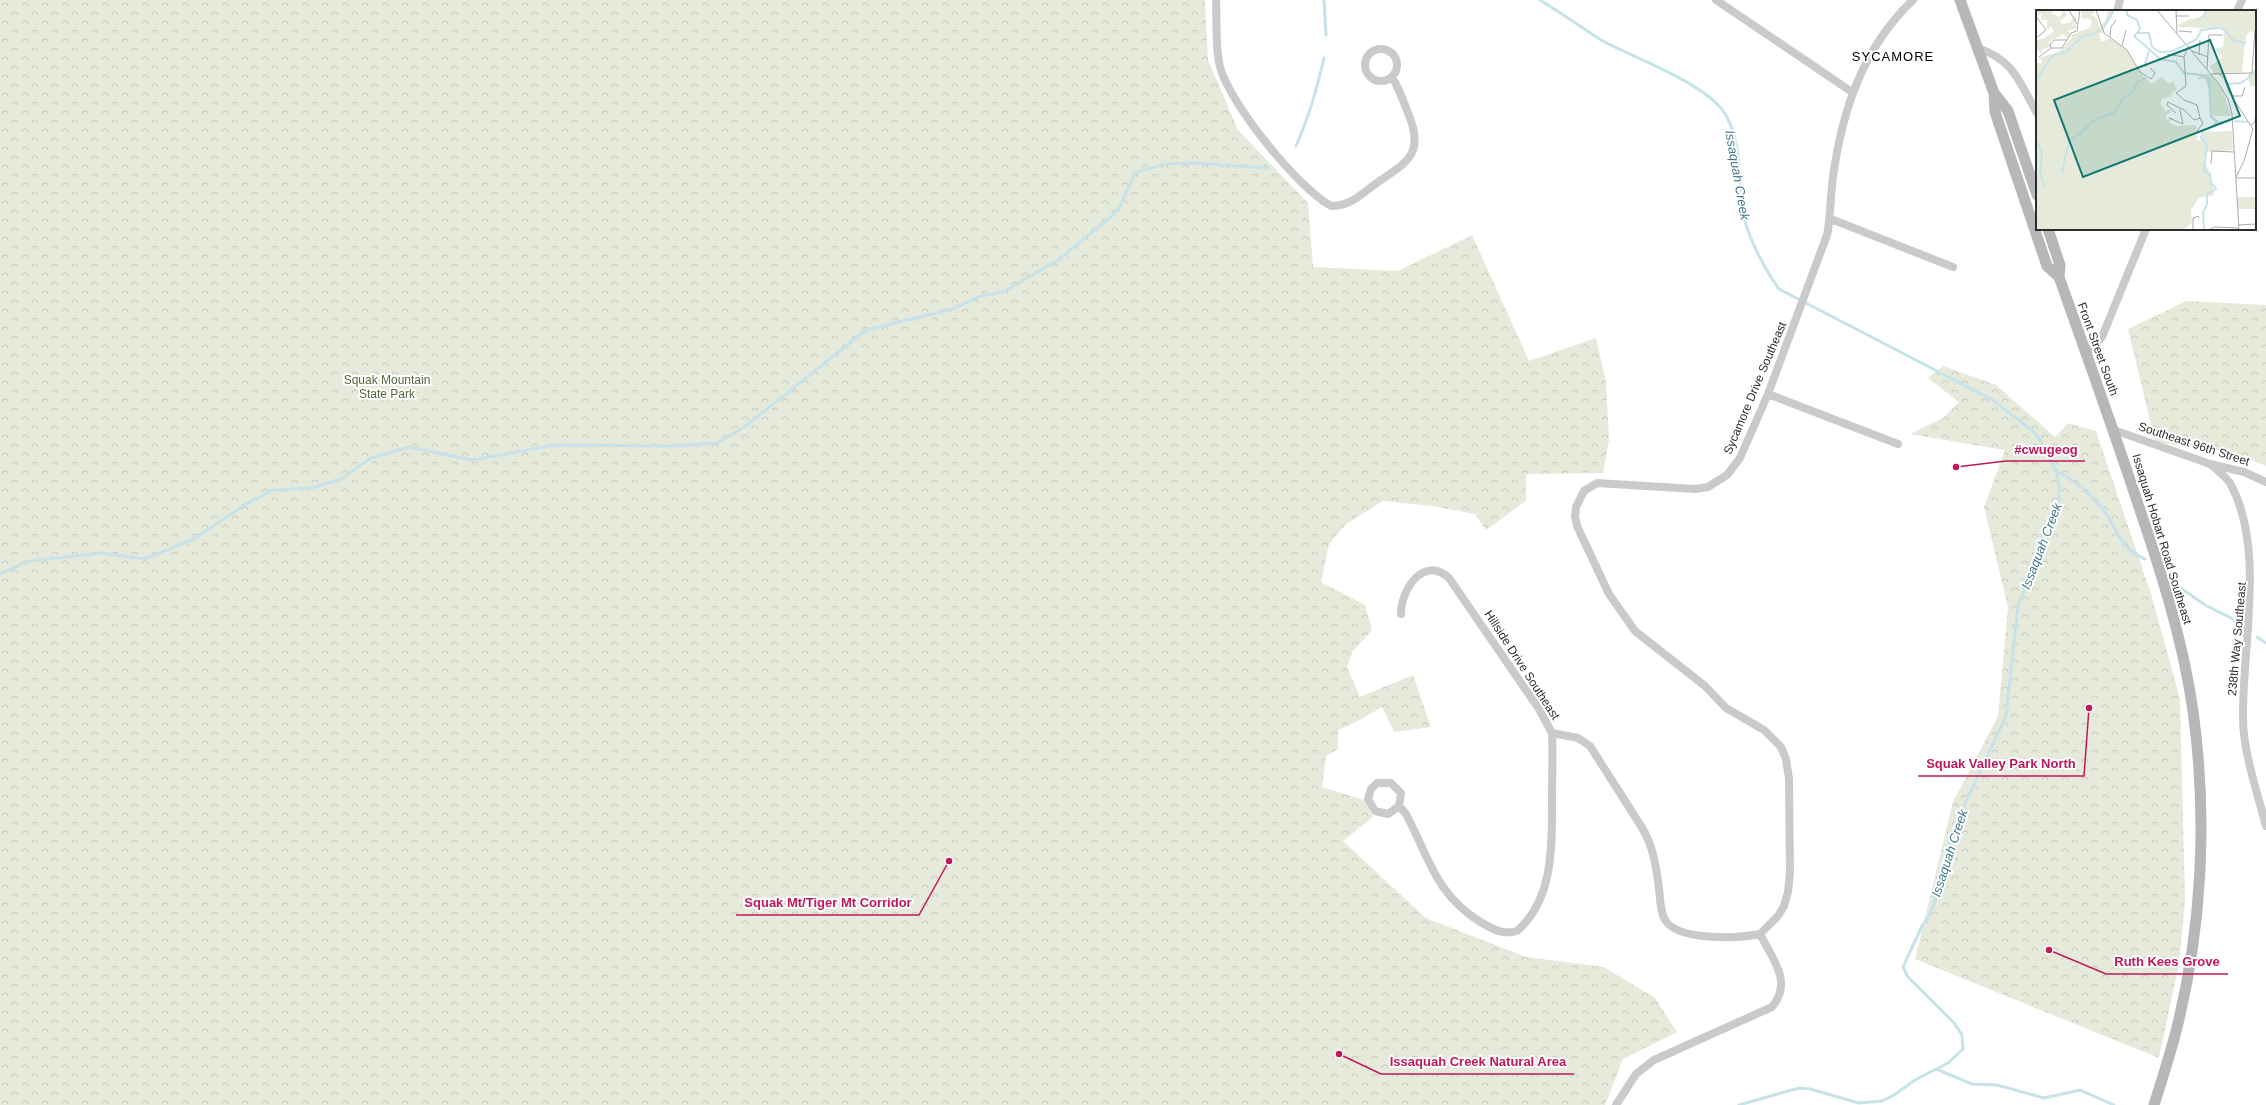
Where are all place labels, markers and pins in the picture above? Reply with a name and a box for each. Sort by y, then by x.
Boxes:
callout: #cwugeog [2006,436,2085,461]
callout: Squak Valley Park North [1918,751,2084,776]
callout: Squak Mt/Tiger Mt Corridor [736,890,919,915]
callout: Ruth Kees Grove [2106,949,2228,974]
callout: Issaquah Creek Natural Area [1381,1049,1574,1074]

